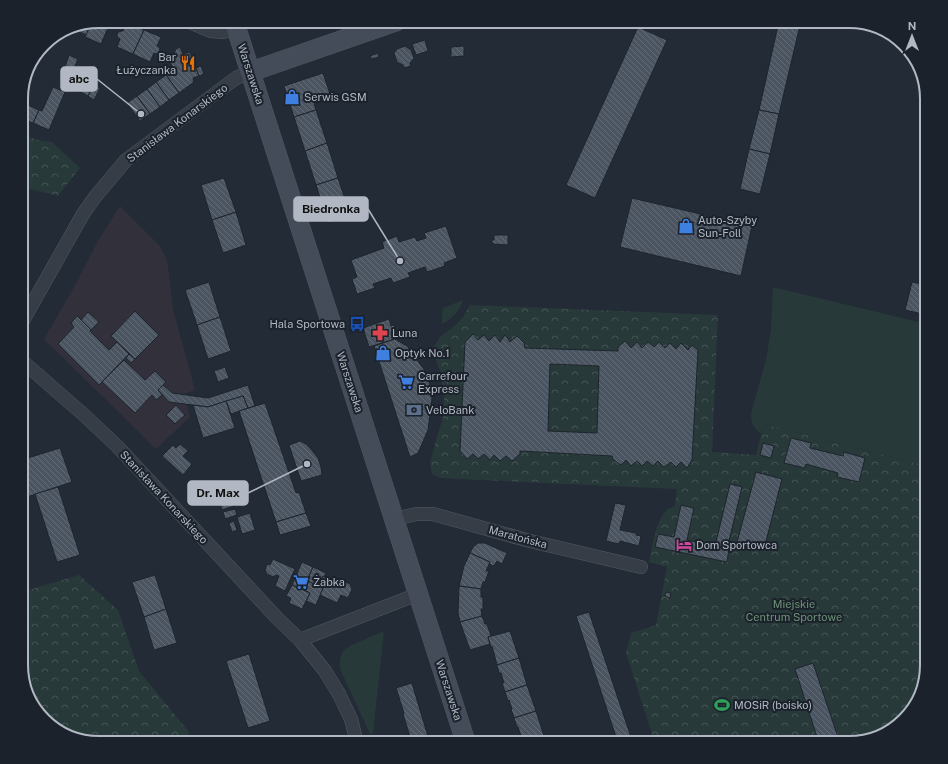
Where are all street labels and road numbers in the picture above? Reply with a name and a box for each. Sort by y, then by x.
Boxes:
street label: Warszawska [236,42,266,106]
street label: Stanisława Konarskiego [124,81,230,165]
street label: Warszawska [335,350,365,414]
street label: Stanisława Konarskiego [118,448,210,546]
street label: Maratońska [487,523,549,551]
street label: Warszawska [434,658,464,722]

